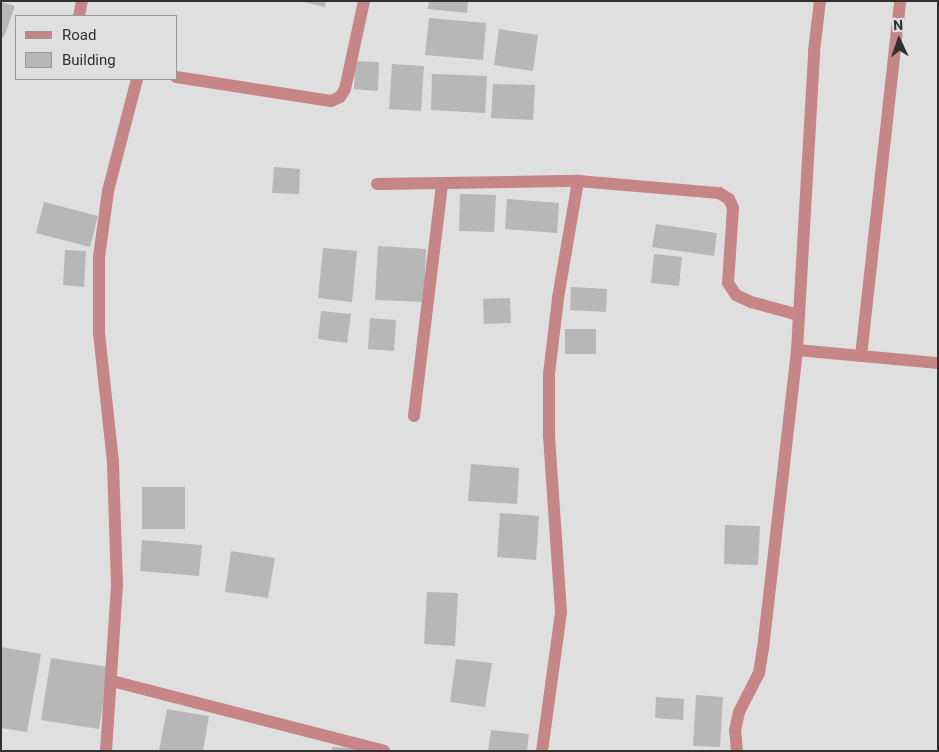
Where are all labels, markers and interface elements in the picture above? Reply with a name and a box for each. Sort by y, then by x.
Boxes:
legend [15,15,178,80]
north arrow [874,15,924,65]
text: N [893,17,904,33]
text: Road [62,26,96,44]
text: Building [62,51,116,69]

